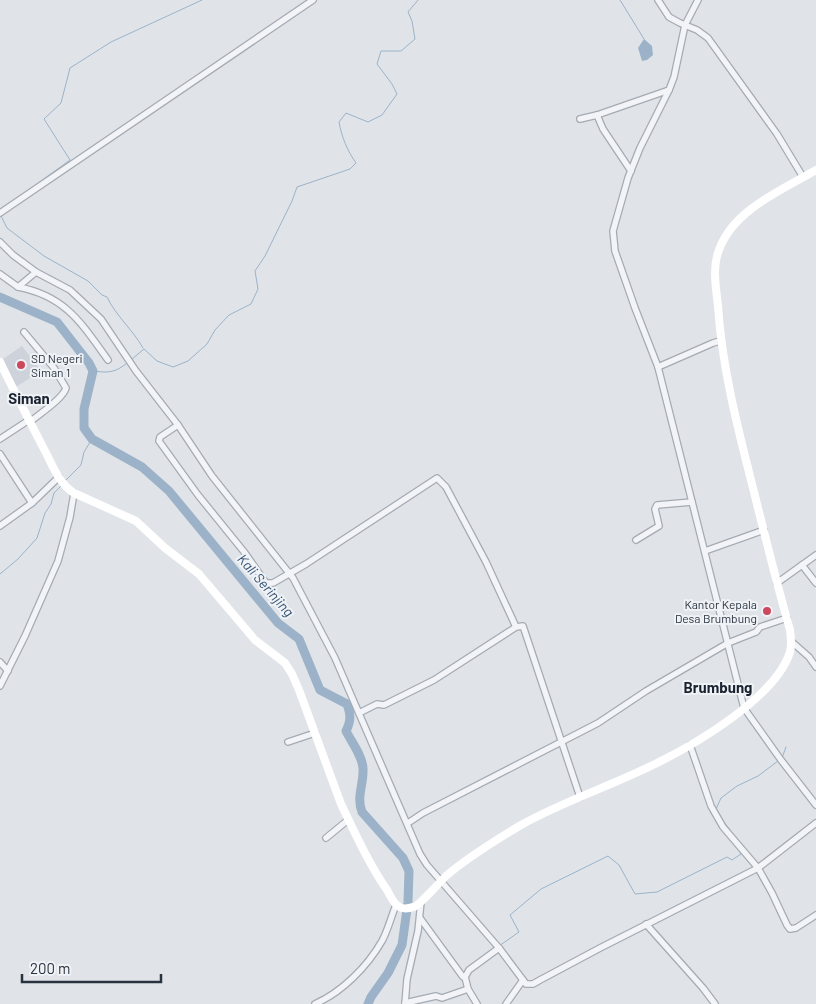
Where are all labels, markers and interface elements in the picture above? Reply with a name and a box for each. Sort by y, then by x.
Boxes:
place label: SD Negeri Siman 1 [31,351,83,379]
marker: SD Negeri Siman 1 [15,359,27,371]
district label: Siman [8,389,50,407]
water label: Kali Serinjing [234,550,298,620]
place label: Kantor Kepala Desa Brumbung [675,597,757,625]
marker: Kantor Kepala Desa Brumbung [761,605,773,617]
district label: Brumbung [684,678,752,696]
scale bar [22,952,161,984]
text: 200 m [30,959,70,977]

